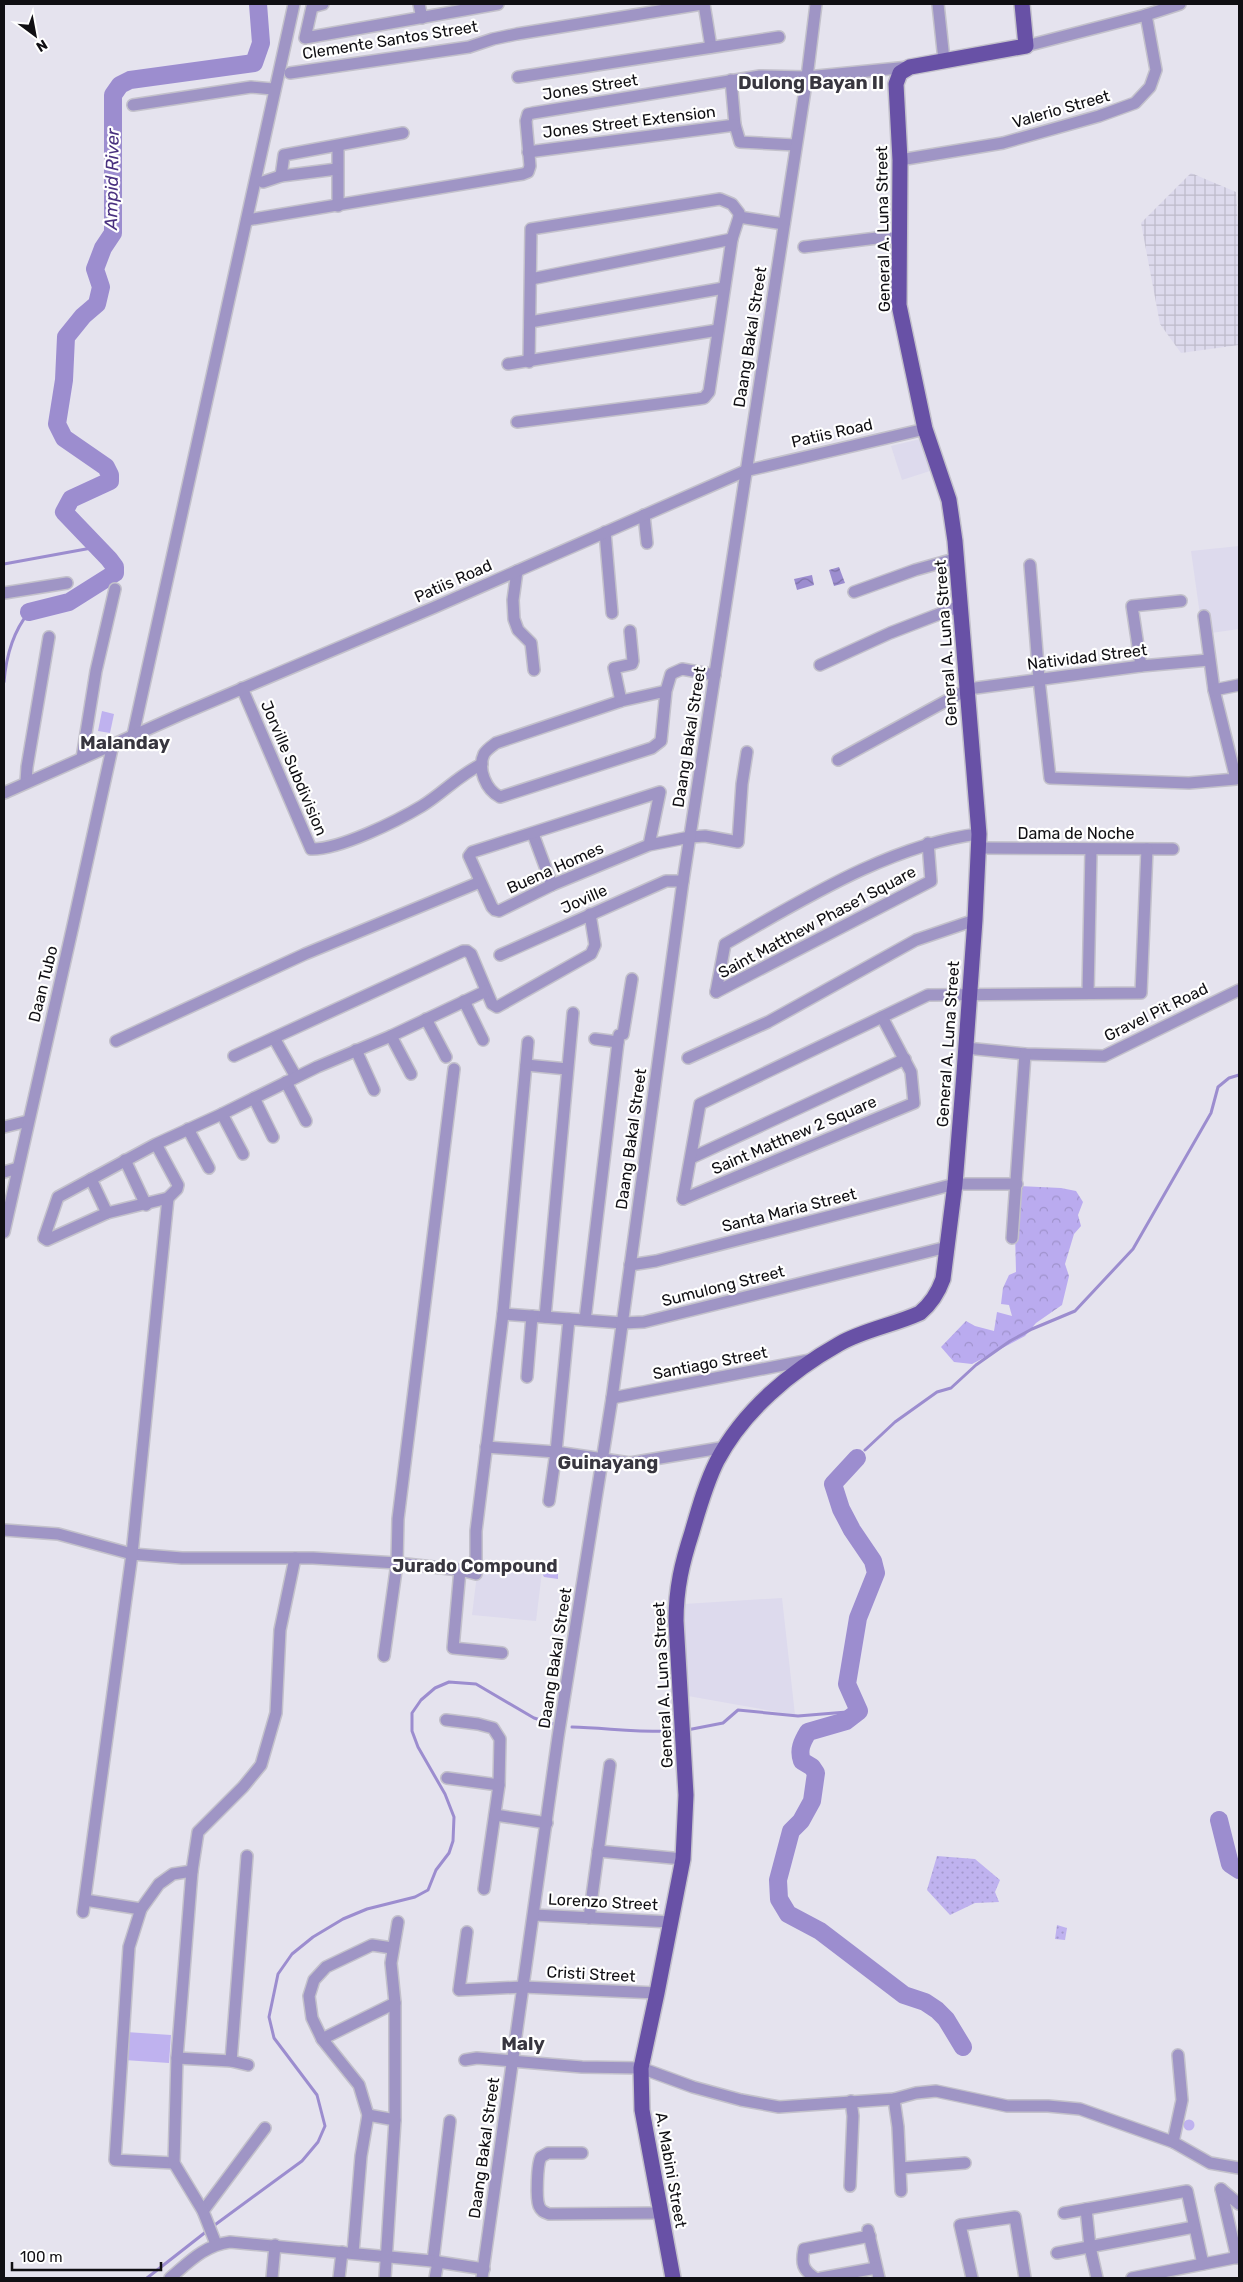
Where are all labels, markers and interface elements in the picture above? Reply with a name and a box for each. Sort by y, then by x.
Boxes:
north arrow [10,10,60,60]
street label: Clemente Santos Street [301,17,479,63]
text: N [33,36,50,55]
street label: Jones Street [541,70,639,104]
district label: Dulong Bayan II [738,71,884,94]
street label: Valerio Street [1010,86,1112,132]
street label: Jones Street Extension [541,102,717,142]
water label: Ampid River [100,127,124,231]
street label: General A. Luna Street [872,146,894,312]
street label: Daang Bakal Street [729,265,771,409]
street label: Patiis Road [789,414,875,452]
street label: Patiis Road [411,555,495,607]
street label: General A. Luna Street [931,559,961,727]
street label: Natividad Street [1026,640,1148,674]
street label: Daang Bakal Street [668,665,710,809]
street label: Jorville Subdivision [257,698,331,838]
district label: Malanday [80,731,171,754]
street label: Dama de Noche [1017,824,1135,843]
street label: Buena Homes [504,838,606,898]
street label: Saint Matthew Phase1 Square [715,862,919,982]
street label: Joville [558,880,610,918]
street label: Daan Tubo [24,944,62,1024]
street label: General A. Luna Street [933,960,963,1128]
street label: Gravel Pit Road [1101,979,1211,1045]
street label: Daang Bakal Street [612,1067,650,1211]
street label: Saint Matthew 2 Square [709,1092,879,1178]
street label: Santa Maria Street [720,1184,858,1236]
street label: Sumulong Street [660,1262,786,1310]
street label: Santiago Street [651,1343,769,1383]
district label: Guinayang [558,1451,658,1474]
district label: Jurado Compound [392,1555,558,1577]
street label: Daang Bakal Street [534,1586,576,1730]
street label: General A. Luna Street [649,1601,677,1769]
street label: Lorenzo Street [548,1890,658,1914]
street label: Cristi Street [546,1962,636,1986]
district label: Maly [501,2032,546,2055]
street label: Daang Bakal Street [465,2076,503,2220]
street label: A. Mabini Street [651,2111,691,2229]
scale bar [12,2240,161,2272]
text: 100 m [20,2248,62,2266]

